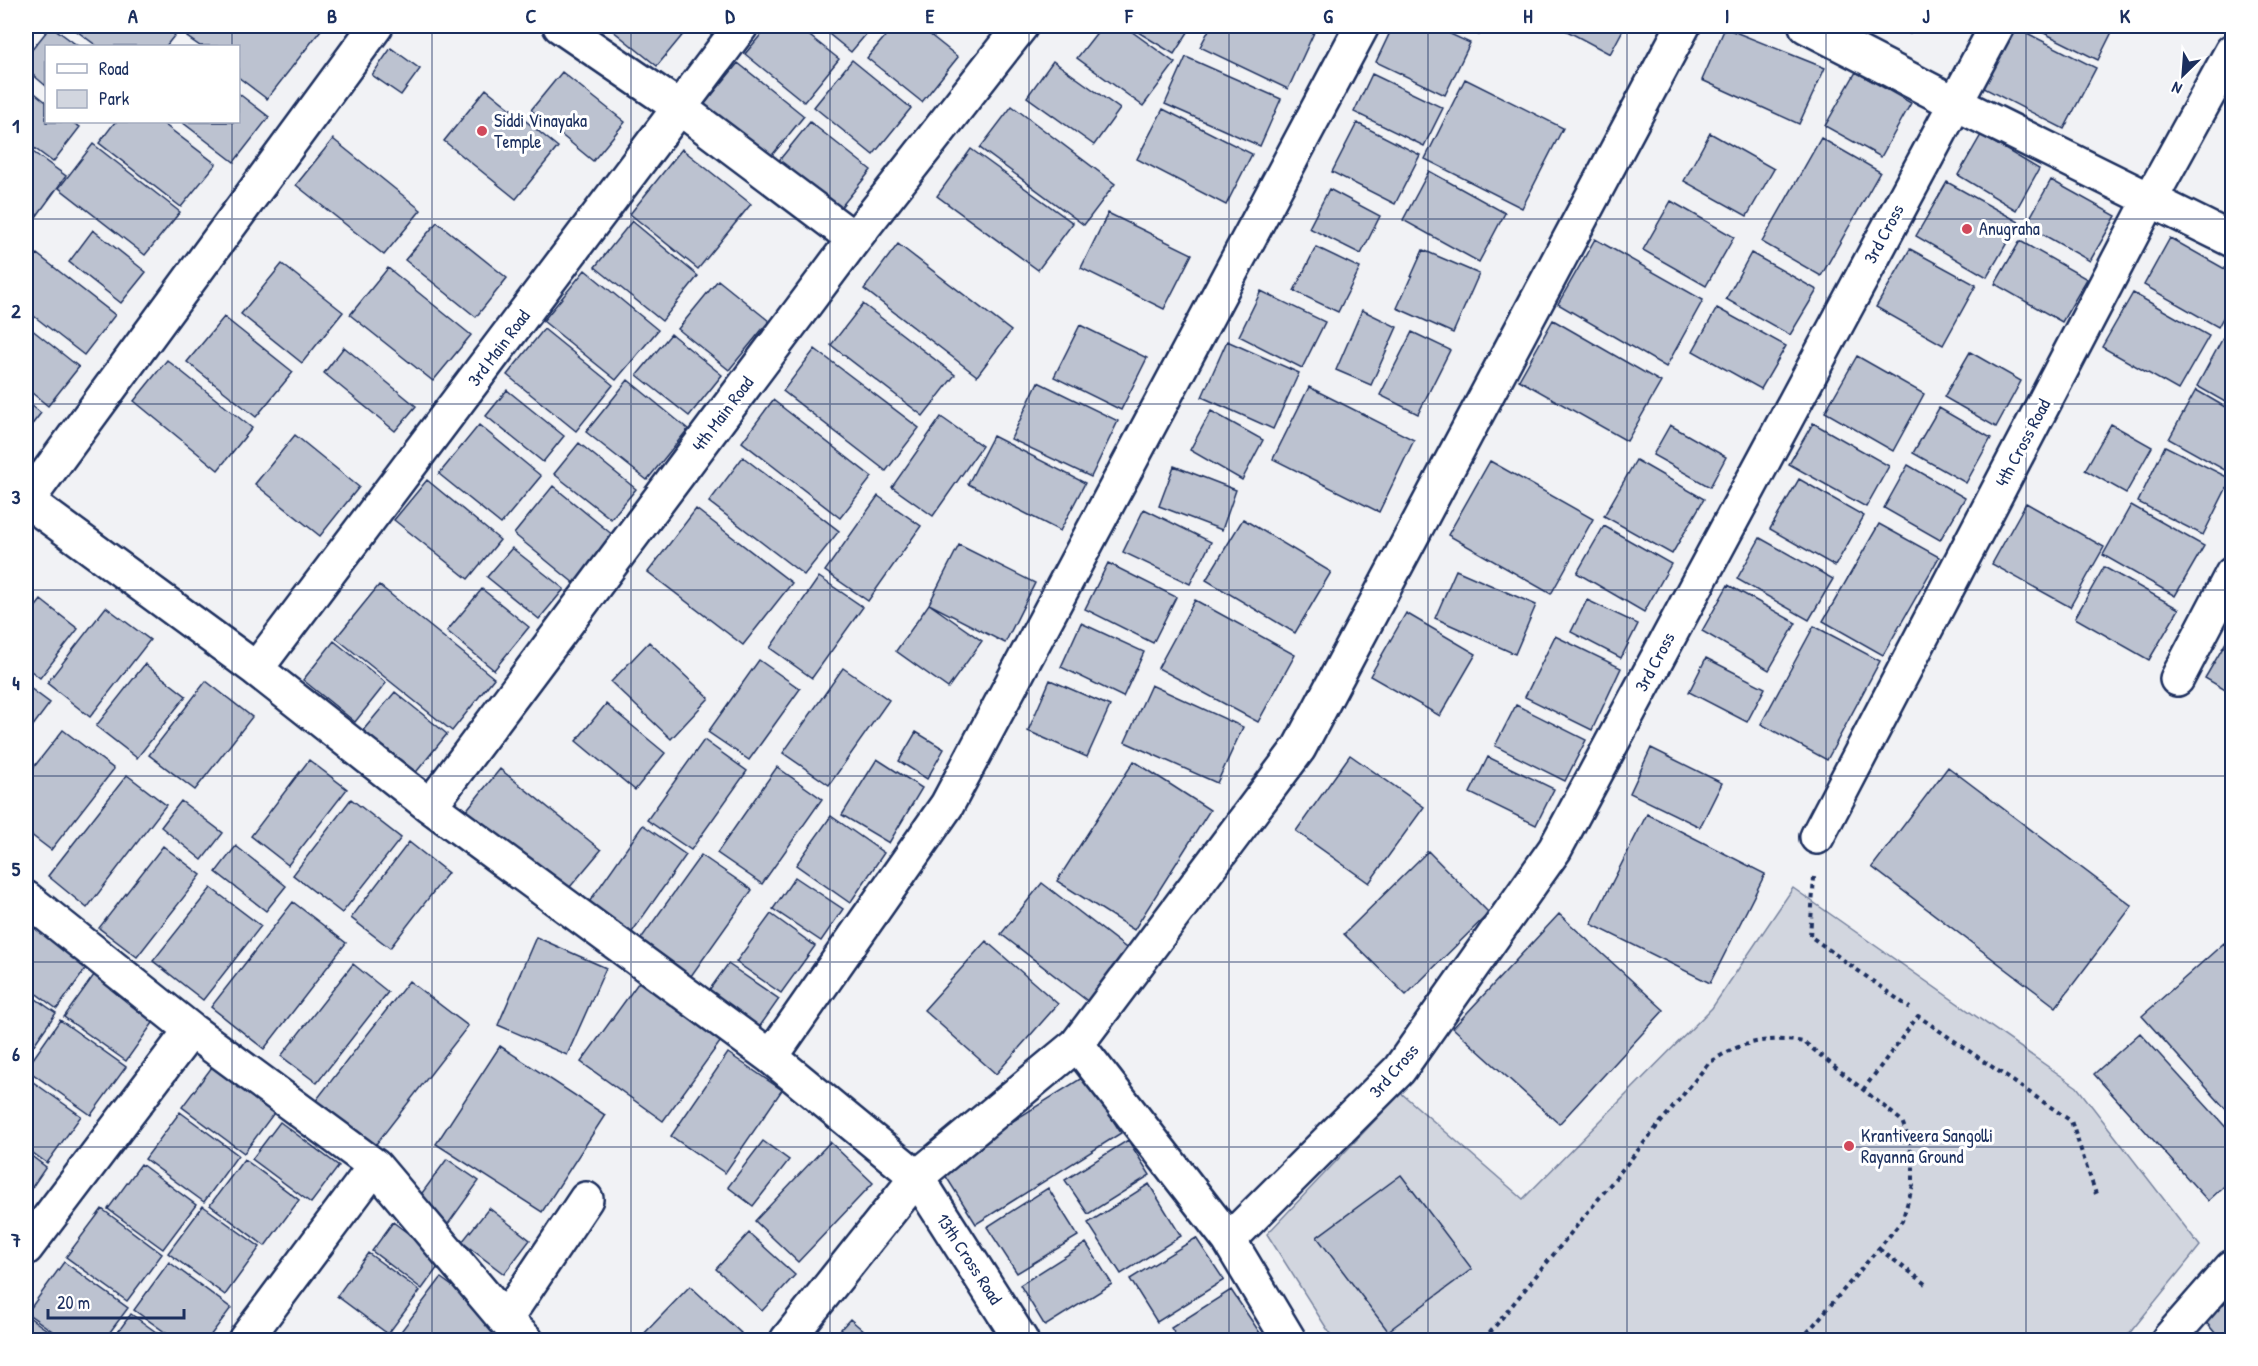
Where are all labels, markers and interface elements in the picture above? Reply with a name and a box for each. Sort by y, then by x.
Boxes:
text: A [128,2,138,29]
text: B [327,2,337,29]
text: C [526,2,537,29]
text: D [725,2,735,29]
text: E [926,2,935,29]
text: F [1124,2,1134,29]
text: G [1323,2,1333,29]
text: H [1523,2,1533,29]
text: I [1725,2,1729,29]
text: J [1922,2,1930,29]
text: K [2120,2,2131,29]
legend [45,45,240,123]
north arrow [2153,45,2213,105]
text: Road [99,56,129,81]
text: N [2168,77,2185,100]
text: Park [99,86,130,111]
place label: Siddi Vinayaka Temple [494,108,587,154]
text: 1 [12,112,20,139]
marker: Siddi Vinayaka Temple [475,124,489,138]
street label: 3rd Cross [1857,200,1910,268]
place label: Anugraha [1979,216,2040,241]
marker: Anugraha [1960,222,1974,236]
text: 2 [11,297,21,324]
street label: 3rd Main Road [462,304,536,391]
street label: 4th Main Road [686,371,759,456]
street label: 4th Cross Road [1989,394,2056,491]
text: 3 [12,483,21,510]
street label: 3rd Cross [1628,628,1681,696]
text: 4 [12,669,20,696]
text: 5 [12,855,21,882]
street label: 3rd Cross [1363,1038,1424,1103]
text: 6 [12,1040,20,1067]
place label: Krantiveera Sangolli Rayanna Ground [1861,1123,1993,1169]
marker: Krantiveera Sangolli Rayanna Ground [1842,1139,1856,1153]
street label: 13th Cross Road [931,1208,1008,1309]
text: 7 [10,1226,21,1253]
scale bar [48,1282,184,1320]
text: 20 m [57,1290,90,1315]

